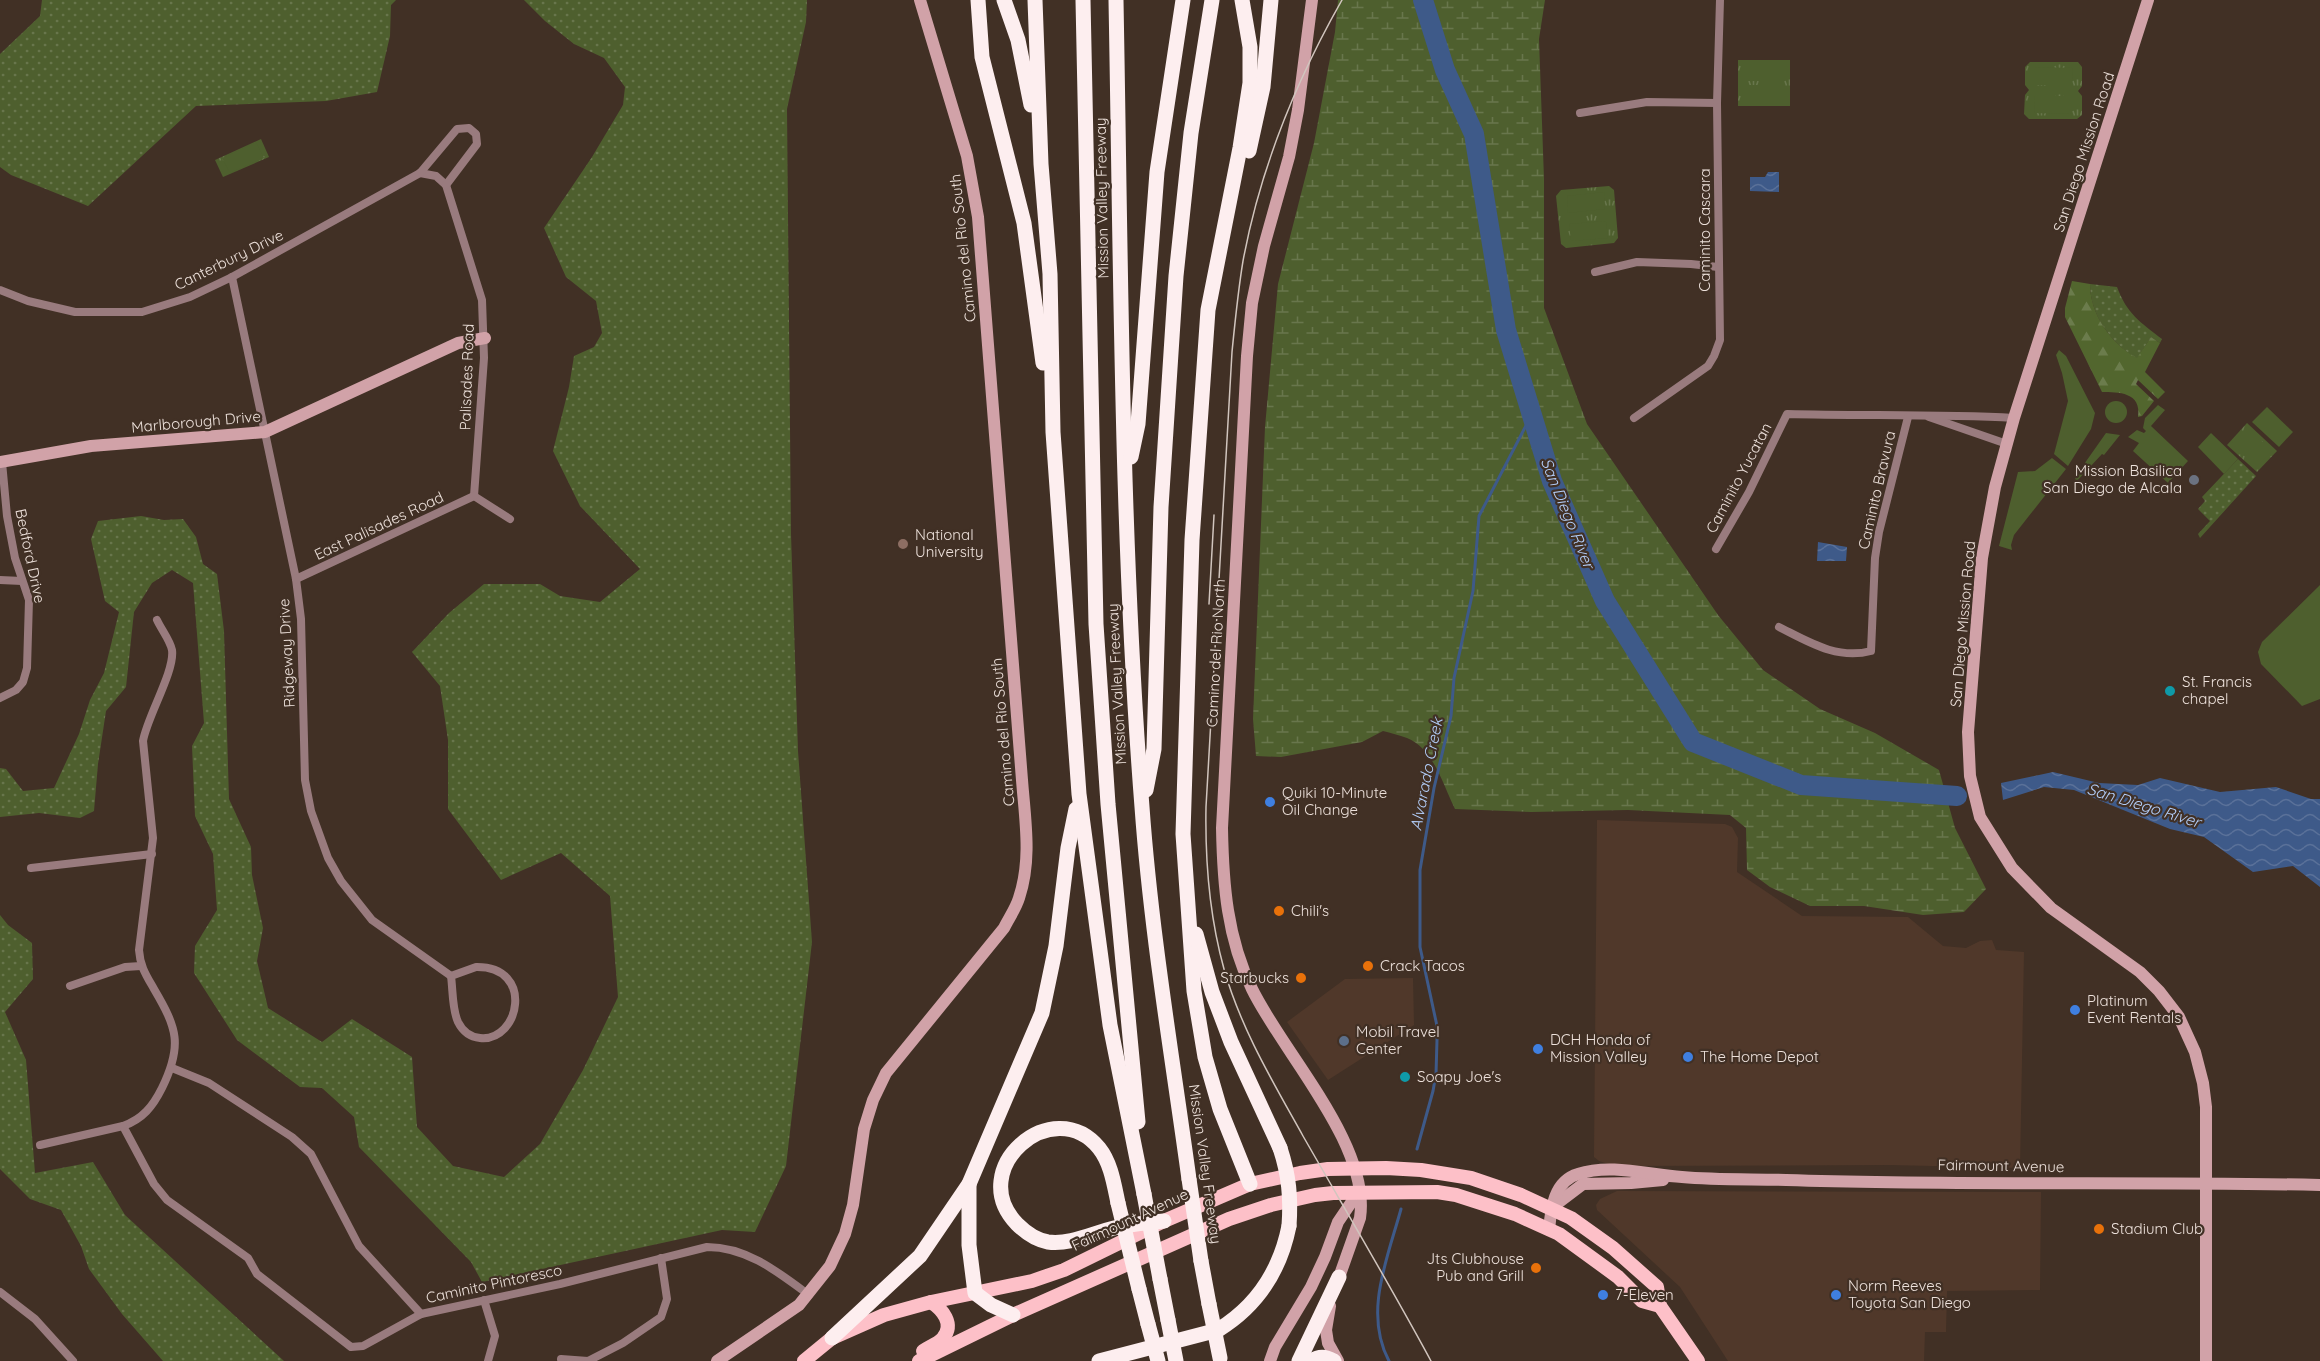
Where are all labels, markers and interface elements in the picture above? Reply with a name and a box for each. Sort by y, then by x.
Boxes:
street label: San Diego Mission Road [2049,70,2118,234]
street label: Mission Valley Freeway [1091,117,1112,279]
street label: Caminito Cascara [1695,168,1714,292]
street label: Camino del Rio South [945,173,980,323]
street label: Canterbury Drive [171,225,286,294]
street label: Palisades Road [455,323,478,431]
street label: Marlborough Drive [130,406,261,437]
street label: Caminito Yucatan [1701,419,1776,536]
street label: Caminito Bravura [1854,429,1899,551]
water label: San Diego River [1537,455,1600,573]
place label: Mission Basilica San Diego de Alcala [2043,461,2182,497]
marker: Mission Basilica San Diego de Alcala [2187,473,2201,487]
street label: East Palisades Road [311,487,447,564]
street label: Bedford Drive [11,507,50,605]
place label: National University [915,525,984,561]
marker: National University [896,537,910,551]
street label: San Diego Mission Road [1946,540,1979,708]
street label: Camino del Rio North [1202,578,1229,728]
street label: Ridgeway Drive [274,598,299,708]
street label: Mission Valley Freeway [1103,603,1130,765]
street label: Camino del Rio South [987,657,1018,807]
place label: St. Francis chapel [2182,672,2252,708]
marker: St. Francis chapel [2163,684,2177,698]
water label: Alvarado Creek [1405,715,1447,832]
water label: San Diego River [2085,778,2205,832]
place label: Quiki 10-Minute Oil Change [1282,783,1387,819]
marker: Quiki 10-Minute Oil Change [1263,795,1277,809]
place label: Chili's [1291,901,1329,920]
marker: Chili's [1272,904,1286,918]
place label: Crack Tacos [1380,956,1465,975]
marker: Crack Tacos [1361,959,1375,973]
place label: Starbucks [1220,968,1289,987]
marker: Starbucks [1294,971,1308,985]
place label: Platinum Event Rentals [2087,991,2181,1027]
marker: Platinum Event Rentals [2068,1003,2082,1017]
place label: Mobil Travel Center [1356,1022,1440,1058]
place label: DCH Honda of Mission Valley [1550,1030,1651,1066]
marker: Mobil Travel Center [1337,1034,1351,1048]
marker: DCH Honda of Mission Valley [1531,1042,1545,1056]
place label: The Home Depot [1700,1047,1819,1066]
marker: The Home Depot [1681,1050,1695,1064]
place label: Soapy Joe's [1417,1067,1501,1086]
marker: Soapy Joe's [1398,1070,1412,1084]
street label: Mission Valley Freeway [1185,1083,1226,1245]
street label: Fairmount Avenue [1938,1155,2065,1176]
street label: Fairmount Avenue [1068,1184,1191,1255]
place label: Stadium Club [2111,1219,2203,1238]
marker: Stadium Club [2092,1222,2106,1236]
place label: Jts Clubhouse Pub and Grill [1426,1249,1524,1285]
street label: Caminito Pintoresco [424,1260,564,1307]
marker: Jts Clubhouse Pub and Grill [1529,1261,1543,1275]
place label: Norm Reeves Toyota San Diego [1848,1276,1971,1312]
place label: 7-Eleven [1615,1285,1674,1304]
marker: 7-Eleven [1596,1288,1610,1302]
marker: Norm Reeves Toyota San Diego [1829,1288,1843,1302]

